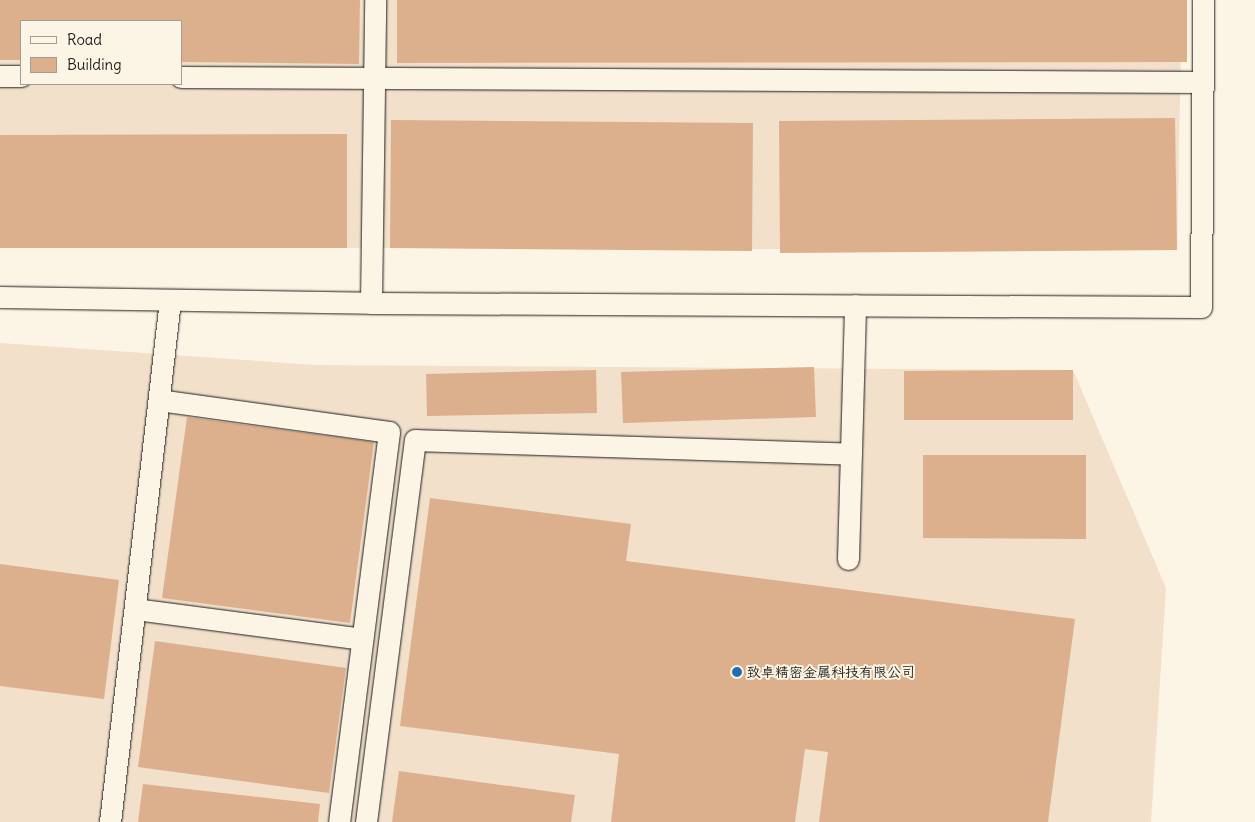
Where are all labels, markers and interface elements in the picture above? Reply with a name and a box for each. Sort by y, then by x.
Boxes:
legend [20,20,182,85]
text: Road [67,30,102,49]
text: Building [67,55,122,74]
place label: 致卓精密金属科技有限公司 [747,664,915,680]
marker: 致卓精密金属科技有限公司 [731,666,743,678]

